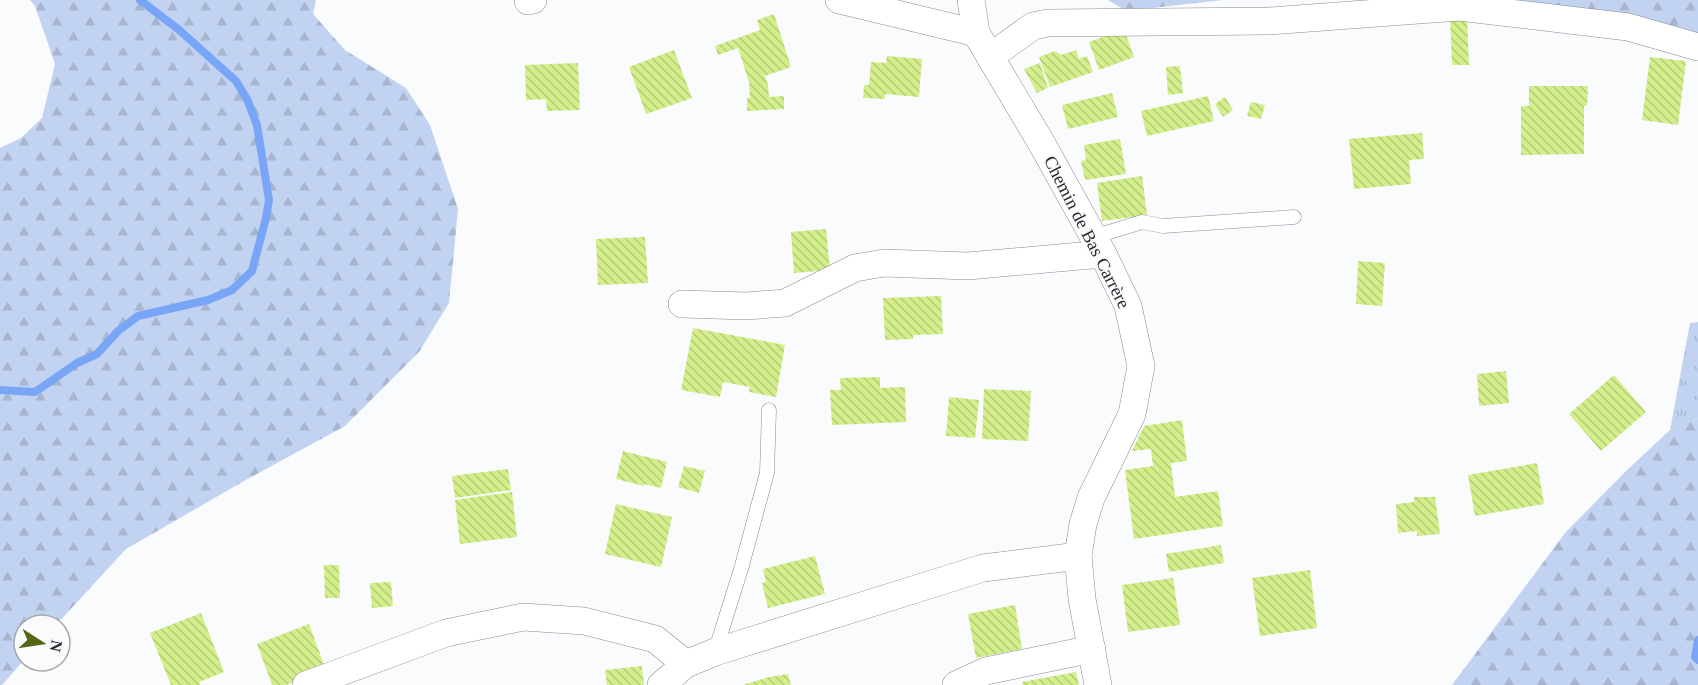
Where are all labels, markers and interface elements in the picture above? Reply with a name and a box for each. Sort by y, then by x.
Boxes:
street label: Chemin de Bas Carrère [1040,152,1134,312]
north arrow [12,613,72,673]
text: N [47,639,66,654]

